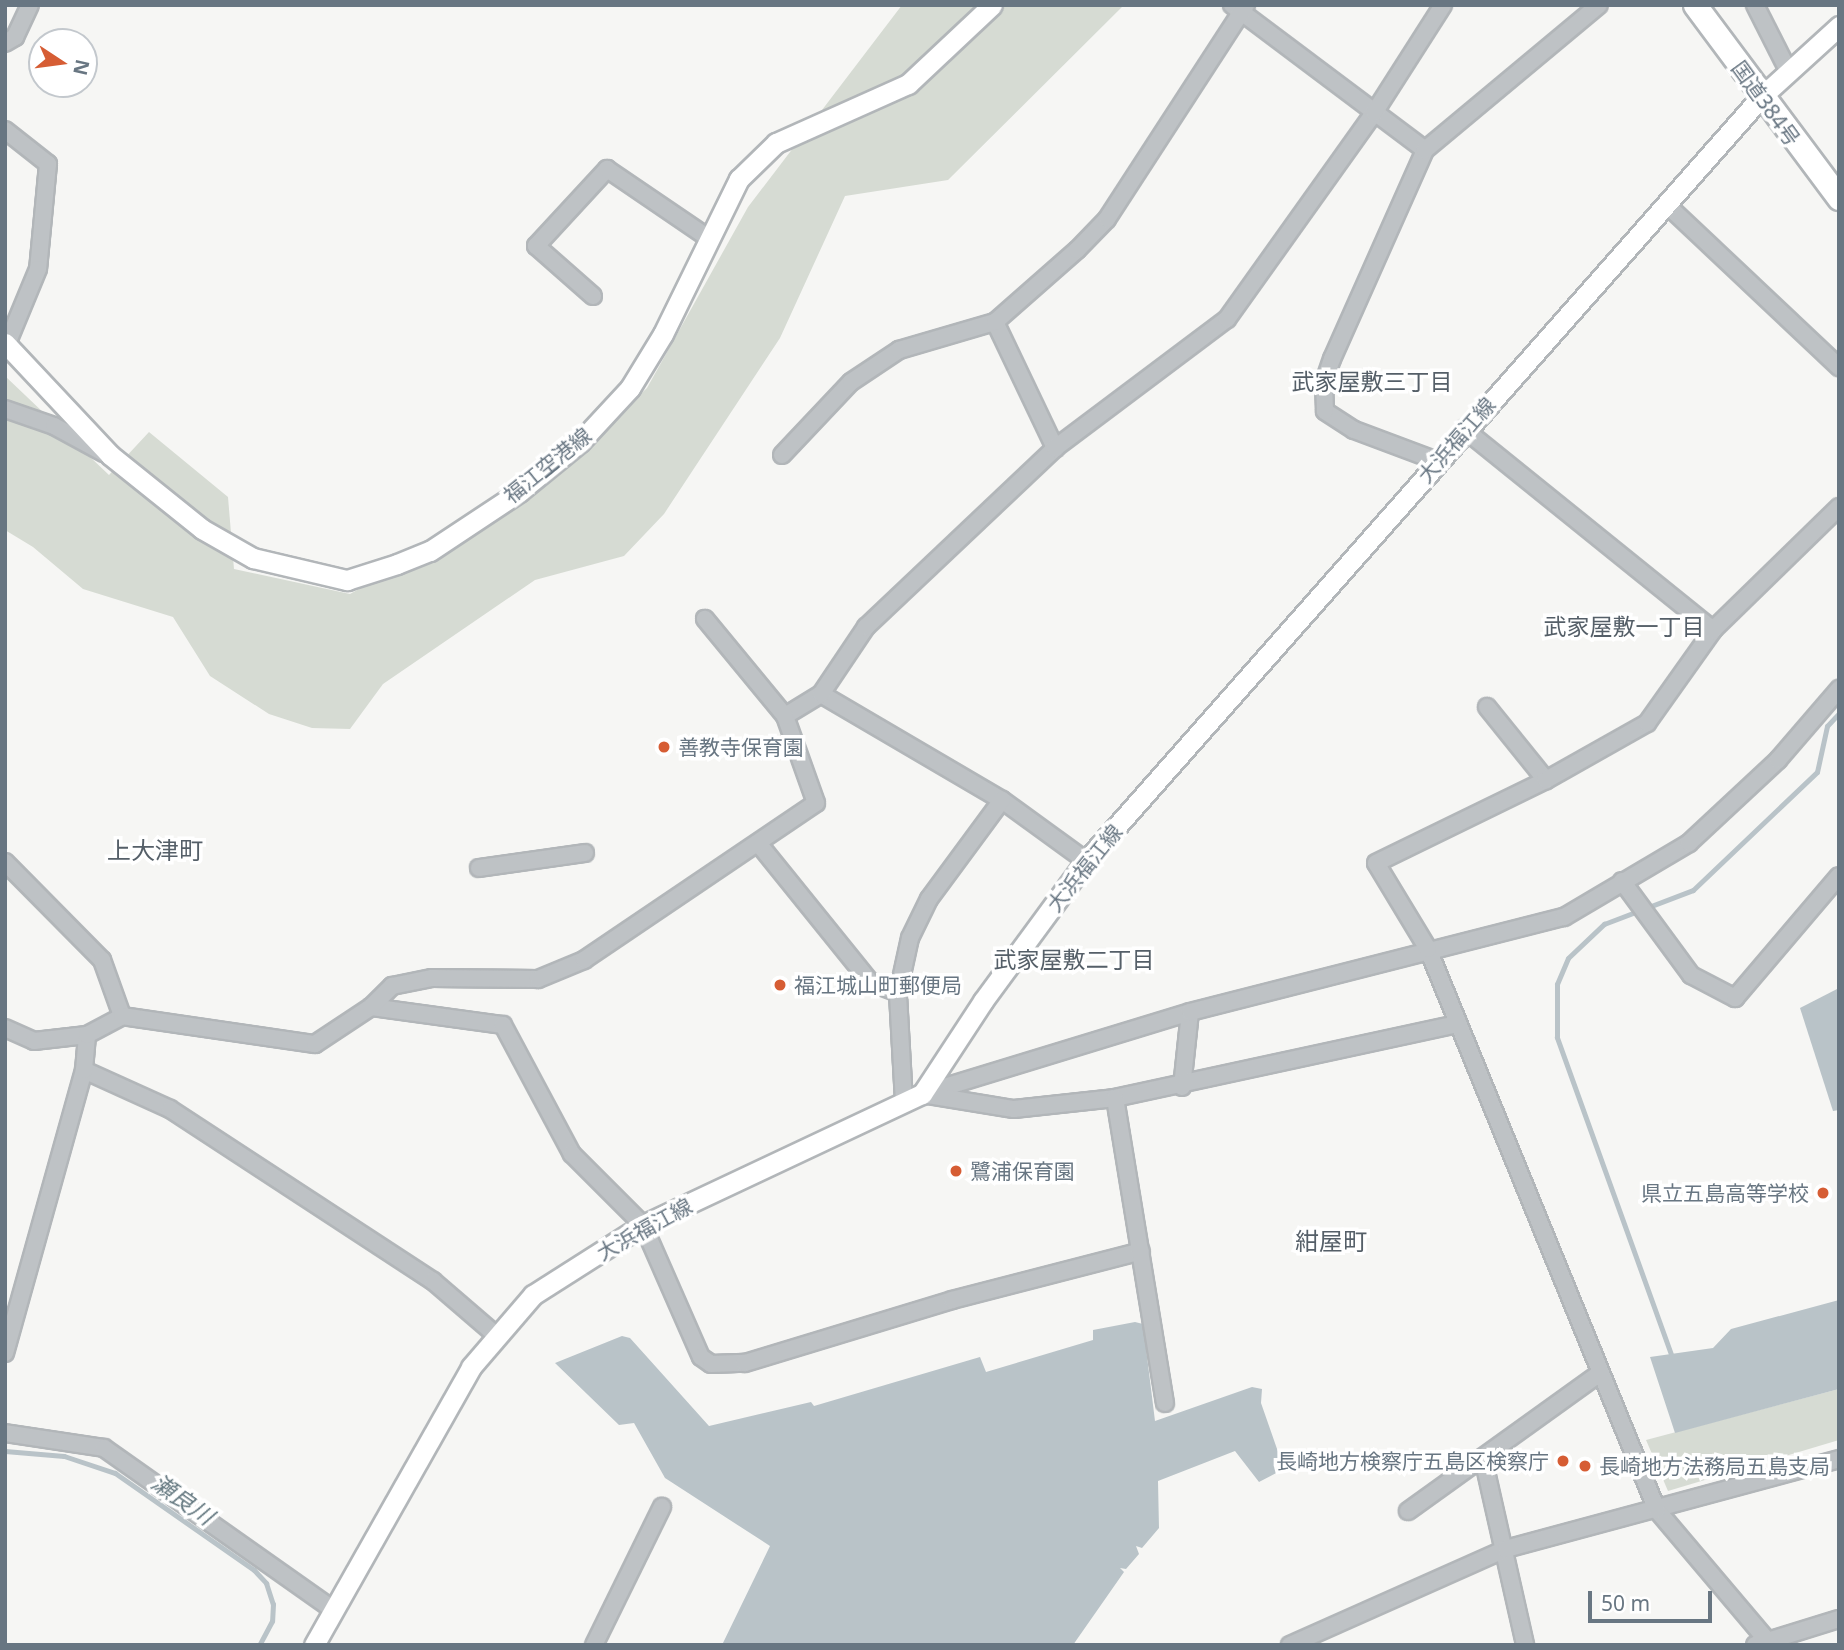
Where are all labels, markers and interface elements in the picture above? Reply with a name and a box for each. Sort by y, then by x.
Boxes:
north arrow [28,28,98,98]
street label: 国道384号 [1727,56,1805,150]
text: N [67,57,96,78]
district label: 武家屋敷三丁目 [1292,367,1452,395]
street label: 大浜福江線 [1412,392,1500,488]
street label: 福江空港線 [498,422,596,508]
district label: 武家屋敷一丁目 [1544,612,1704,640]
place label: 善教寺保育園 [678,734,804,760]
marker: 善教寺保育園 [656,739,672,755]
street label: 大浜福江線 [1041,819,1127,917]
district label: 上大津町 [107,836,203,864]
district label: 武家屋敷二丁目 [994,945,1154,973]
place label: 福江城山町郵便局 [794,972,962,998]
marker: 福江城山町郵便局 [772,977,788,993]
place label: 鷺浦保育園 [970,1158,1075,1184]
marker: 鷺浦保育園 [948,1163,964,1179]
place label: 県立五島高等学校 [1641,1180,1809,1206]
marker: 県立五島高等学校 [1815,1185,1831,1201]
street label: 大浜福江線 [592,1193,696,1265]
district label: 紺屋町 [1295,1227,1367,1255]
place label: 長崎地方検察庁五島区検察庁 [1276,1448,1549,1474]
marker: 長崎地方検察庁五島区検察庁 [1555,1453,1571,1469]
place label: 長崎地方法務局五島支局 [1599,1453,1830,1479]
marker: 長崎地方法務局五島支局 [1577,1458,1593,1474]
water label: 瀬良川 [147,1468,219,1530]
scale bar [1592,1576,1716,1620]
text: 50 m [1601,1589,1650,1617]

